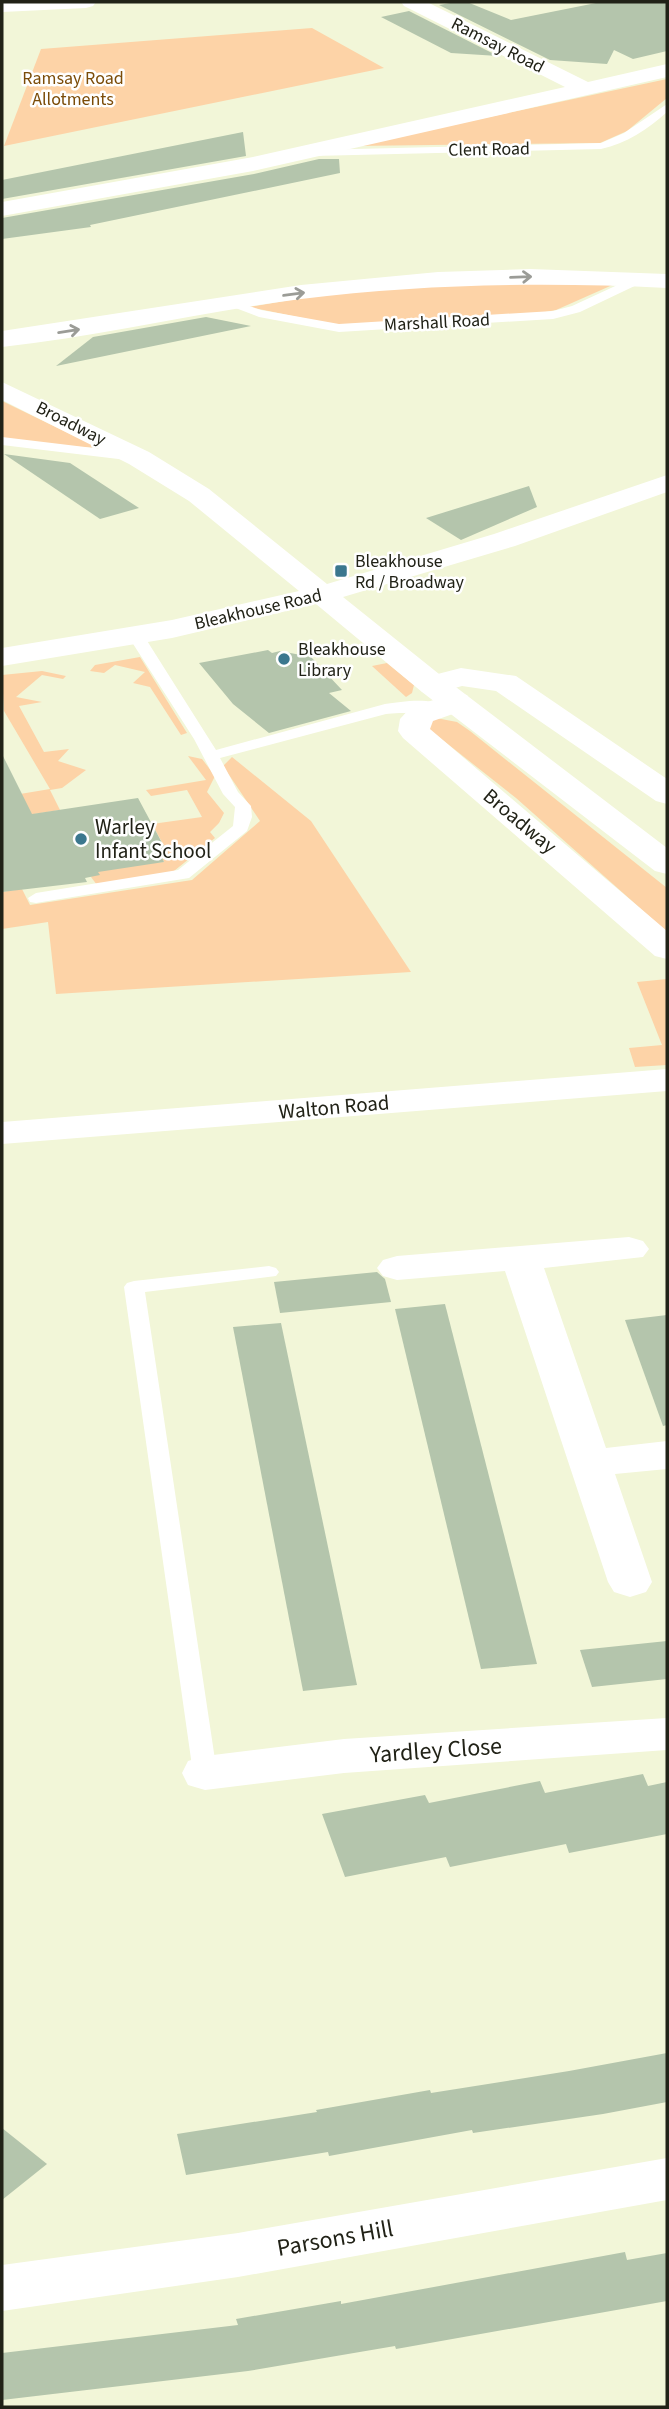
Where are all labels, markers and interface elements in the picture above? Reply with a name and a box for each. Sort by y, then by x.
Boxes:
street label: Ramsay Road [447,11,549,80]
park label: Ramsay Road Allotments [22,66,124,112]
street label: Clent Road [448,136,530,163]
one-way arrow [509,271,532,284]
one-way arrow [282,287,305,300]
street label: Marshall Road [383,307,491,338]
one-way arrow [58,324,80,337]
street label: Broadway [31,395,111,452]
place label: Bleakhouse Rd / Broadway [355,549,465,595]
marker: Bleakhouse Rd / Broadway [333,563,349,579]
street label: Bleakhouse Road [192,583,324,636]
place label: Bleakhouse Library [298,637,386,683]
marker: Bleakhouse Library [276,651,292,667]
street label: Broadway [477,781,564,861]
place label: Warley Infant School [95,812,211,866]
marker: Warley Infant School [73,831,89,847]
street label: Walton Road [277,1087,391,1127]
street label: Yardley Close [368,1728,503,1773]
street label: Parsons Hill [274,2211,396,2266]

